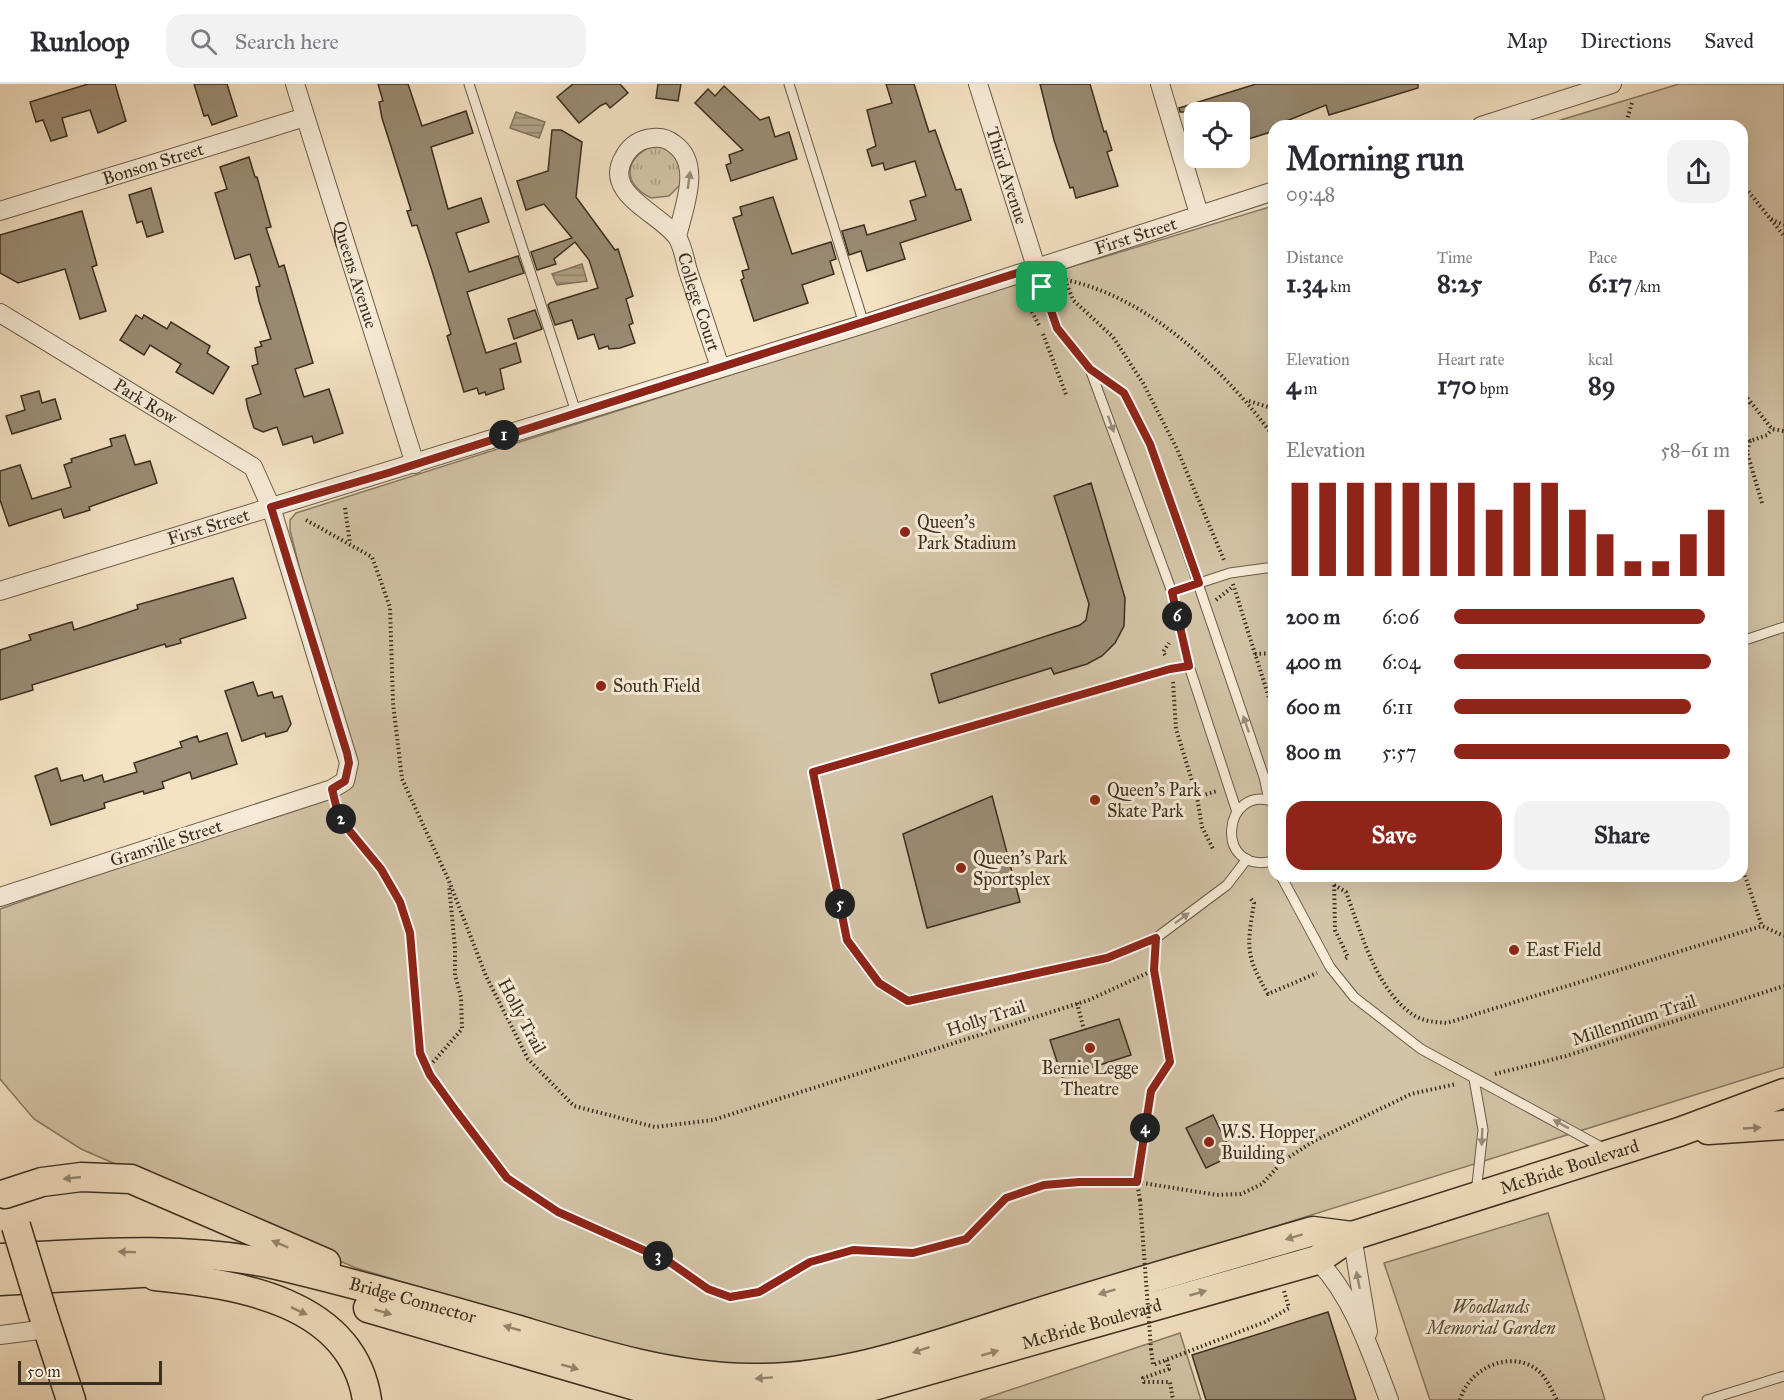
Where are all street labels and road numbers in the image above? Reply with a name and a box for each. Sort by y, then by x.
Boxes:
street label: Third Avenue [981,124,1033,227]
street label: Bonson Street [99,138,207,190]
street label: First Street [1092,212,1180,259]
street label: Queens Avenue [328,218,383,331]
street label: College Court [673,250,725,355]
street label: Park Row [110,374,181,429]
street label: First Street [164,503,253,550]
street label: Granville Street [107,814,225,871]
street label: Holly Trail [493,974,551,1058]
street label: Millennium Trail [1569,989,1699,1050]
street label: Holly Trail [943,995,1029,1041]
street label: McBride Boulevard [1497,1134,1642,1199]
street label: Bridge Connector [347,1272,479,1328]
street label: McBride Boulevard [1019,1294,1164,1354]

